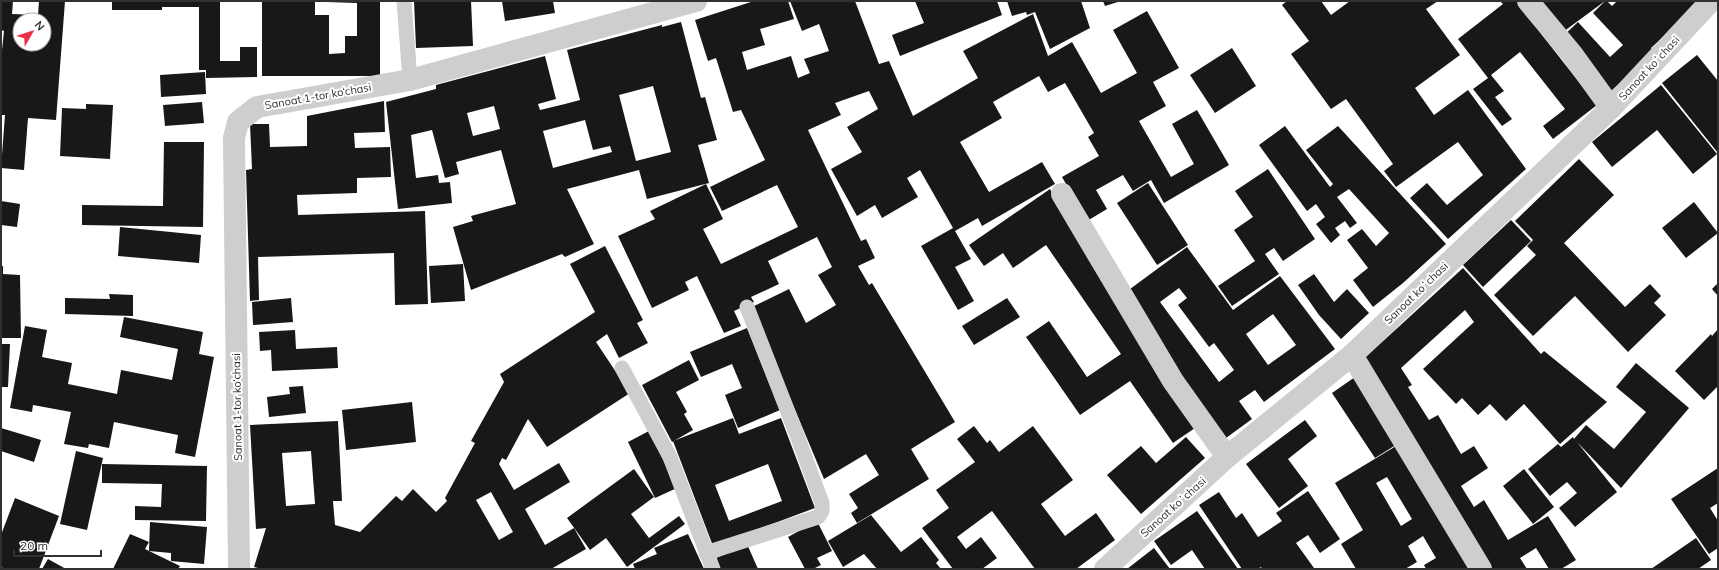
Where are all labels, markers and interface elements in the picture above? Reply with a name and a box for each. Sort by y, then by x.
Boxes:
north arrow [12,12,52,52]
text: N [32,18,48,33]
street label: Sanoat koʻchasi [1615,33,1683,103]
street label: Sanoat 1-tor ko‘chasi [264,80,372,112]
street label: Sanoat koʻchasi [1381,259,1451,327]
street label: Sanoat 1-tor ko‘chasi [229,353,245,461]
street label: Sanoat koʻchasi [1137,474,1209,540]
scale bar [14,532,101,558]
text: 20 m [20,538,48,553]

